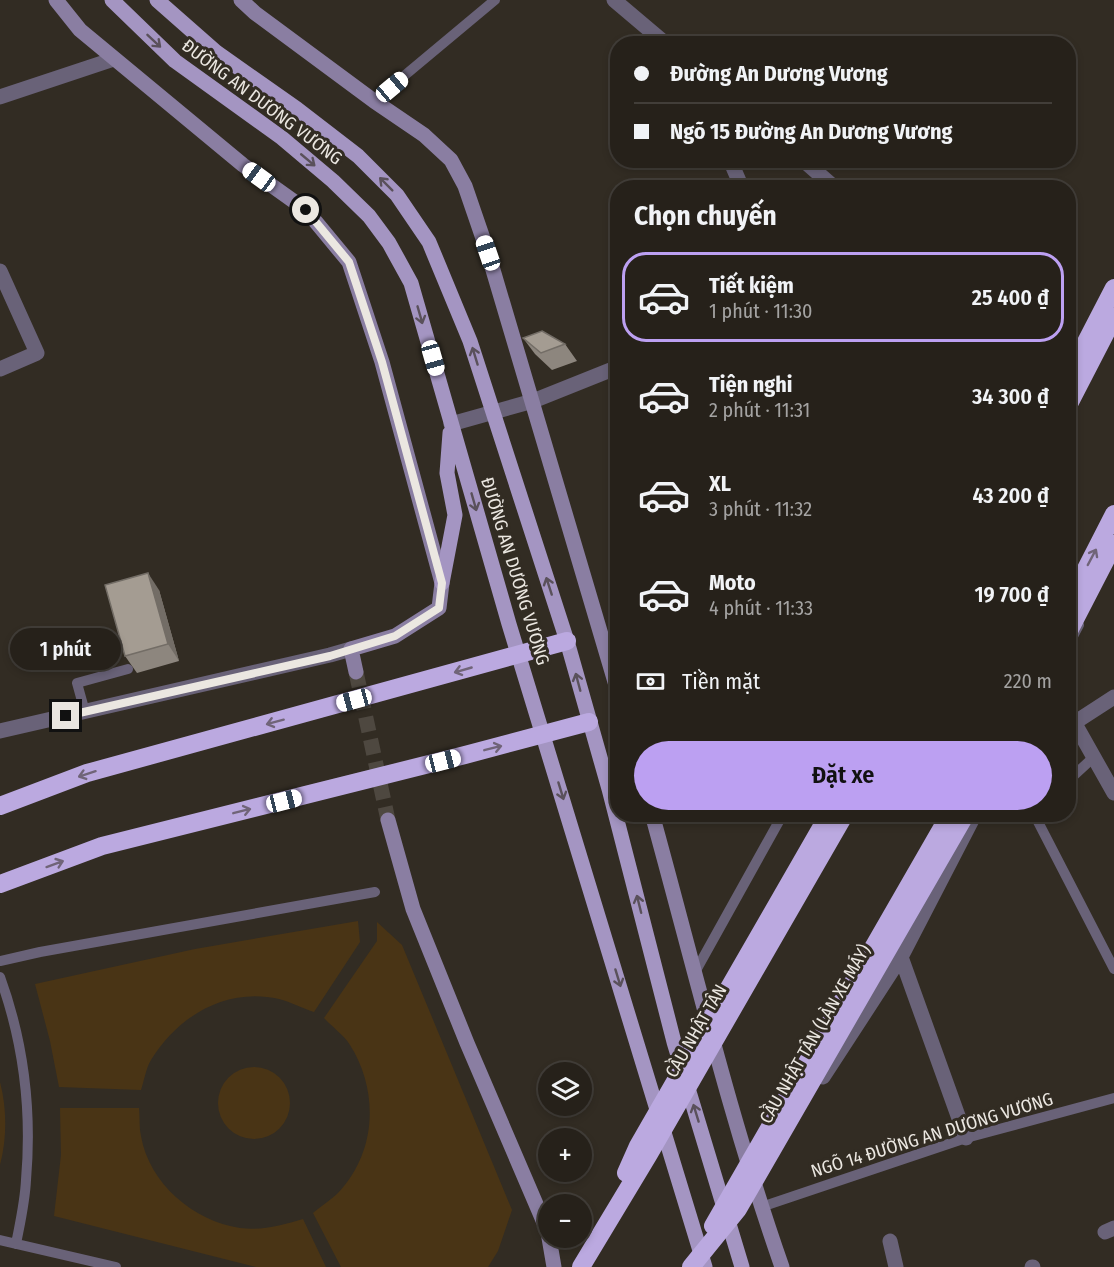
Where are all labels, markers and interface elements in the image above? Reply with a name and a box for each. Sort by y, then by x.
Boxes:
one-way arrow [146,34,161,48]
street label: ĐƯỜNG AN DƯƠNG VƯƠNG [177,34,347,170]
text: Đường An Dương Vương [670,60,888,87]
car [372,69,412,105]
text: Ngõ 15 Đường An Dương Vương [670,118,952,145]
one-way arrow [300,153,315,167]
car [239,159,279,195]
one-way arrow [379,177,394,192]
route start [292,196,319,223]
text: Chọn chuyến [634,200,777,232]
car [474,233,502,273]
icon: car [637,270,691,324]
text: Tiết kiệm [709,272,794,299]
text: 25 400 ₫ [972,284,1049,311]
text: 1 phút · 11:30 [709,299,813,323]
one-way arrow [415,305,426,324]
car [419,338,447,378]
one-way arrow [468,347,479,366]
icon: car [637,369,691,423]
text: Tiện nghi [709,371,792,398]
text: 34 300 ₫ [972,383,1049,410]
text: 2 phút · 11:31 [709,398,810,422]
icon: car [637,468,691,522]
text: XL [709,470,731,497]
street label: ĐƯỜNG AN DƯƠNG VƯƠNG [476,474,554,668]
text: 43 200 ₫ [972,482,1049,509]
one-way arrow [469,492,480,511]
text: 3 phút · 11:32 [709,497,812,521]
one-way arrow [1086,549,1098,566]
icon: car [637,567,691,621]
text: Moto [709,569,756,596]
one-way arrow [543,577,554,596]
text: 19 700 ₫ [974,581,1049,608]
text: 4 phút · 11:33 [709,596,813,620]
callout: 1 phút [10,629,122,671]
text: 1 phút [40,637,91,661]
one-way arrow [454,665,473,677]
icon: cash [634,665,667,698]
text: Tiền mặt [682,668,760,695]
text: 220 m [1004,669,1052,693]
one-way arrow [572,672,583,691]
car [334,687,374,713]
route end [52,702,79,729]
one-way arrow [265,717,284,728]
button: Đặt xe [634,741,1052,810]
one-way arrow [483,742,502,754]
car [423,748,463,774]
one-way arrow [78,769,96,780]
one-way arrow [556,781,567,800]
car [264,788,304,814]
one-way arrow [233,805,252,817]
one-way arrow [45,857,64,868]
one-way arrow [632,895,644,914]
street label: CẦU NHẬT TÂN (LÀN XE MÁY) [753,939,875,1128]
one-way arrow [613,968,624,987]
street label: CẦU NHẬT TÂN [659,979,732,1082]
map controls [538,1062,592,1248]
button: layers [538,1062,592,1116]
street label: NGÕ 14 ĐƯỜNG AN DƯƠNG VƯƠNG [808,1088,1056,1182]
one-way arrow [690,1104,701,1123]
button: + [538,1128,592,1182]
button: − [538,1194,592,1248]

